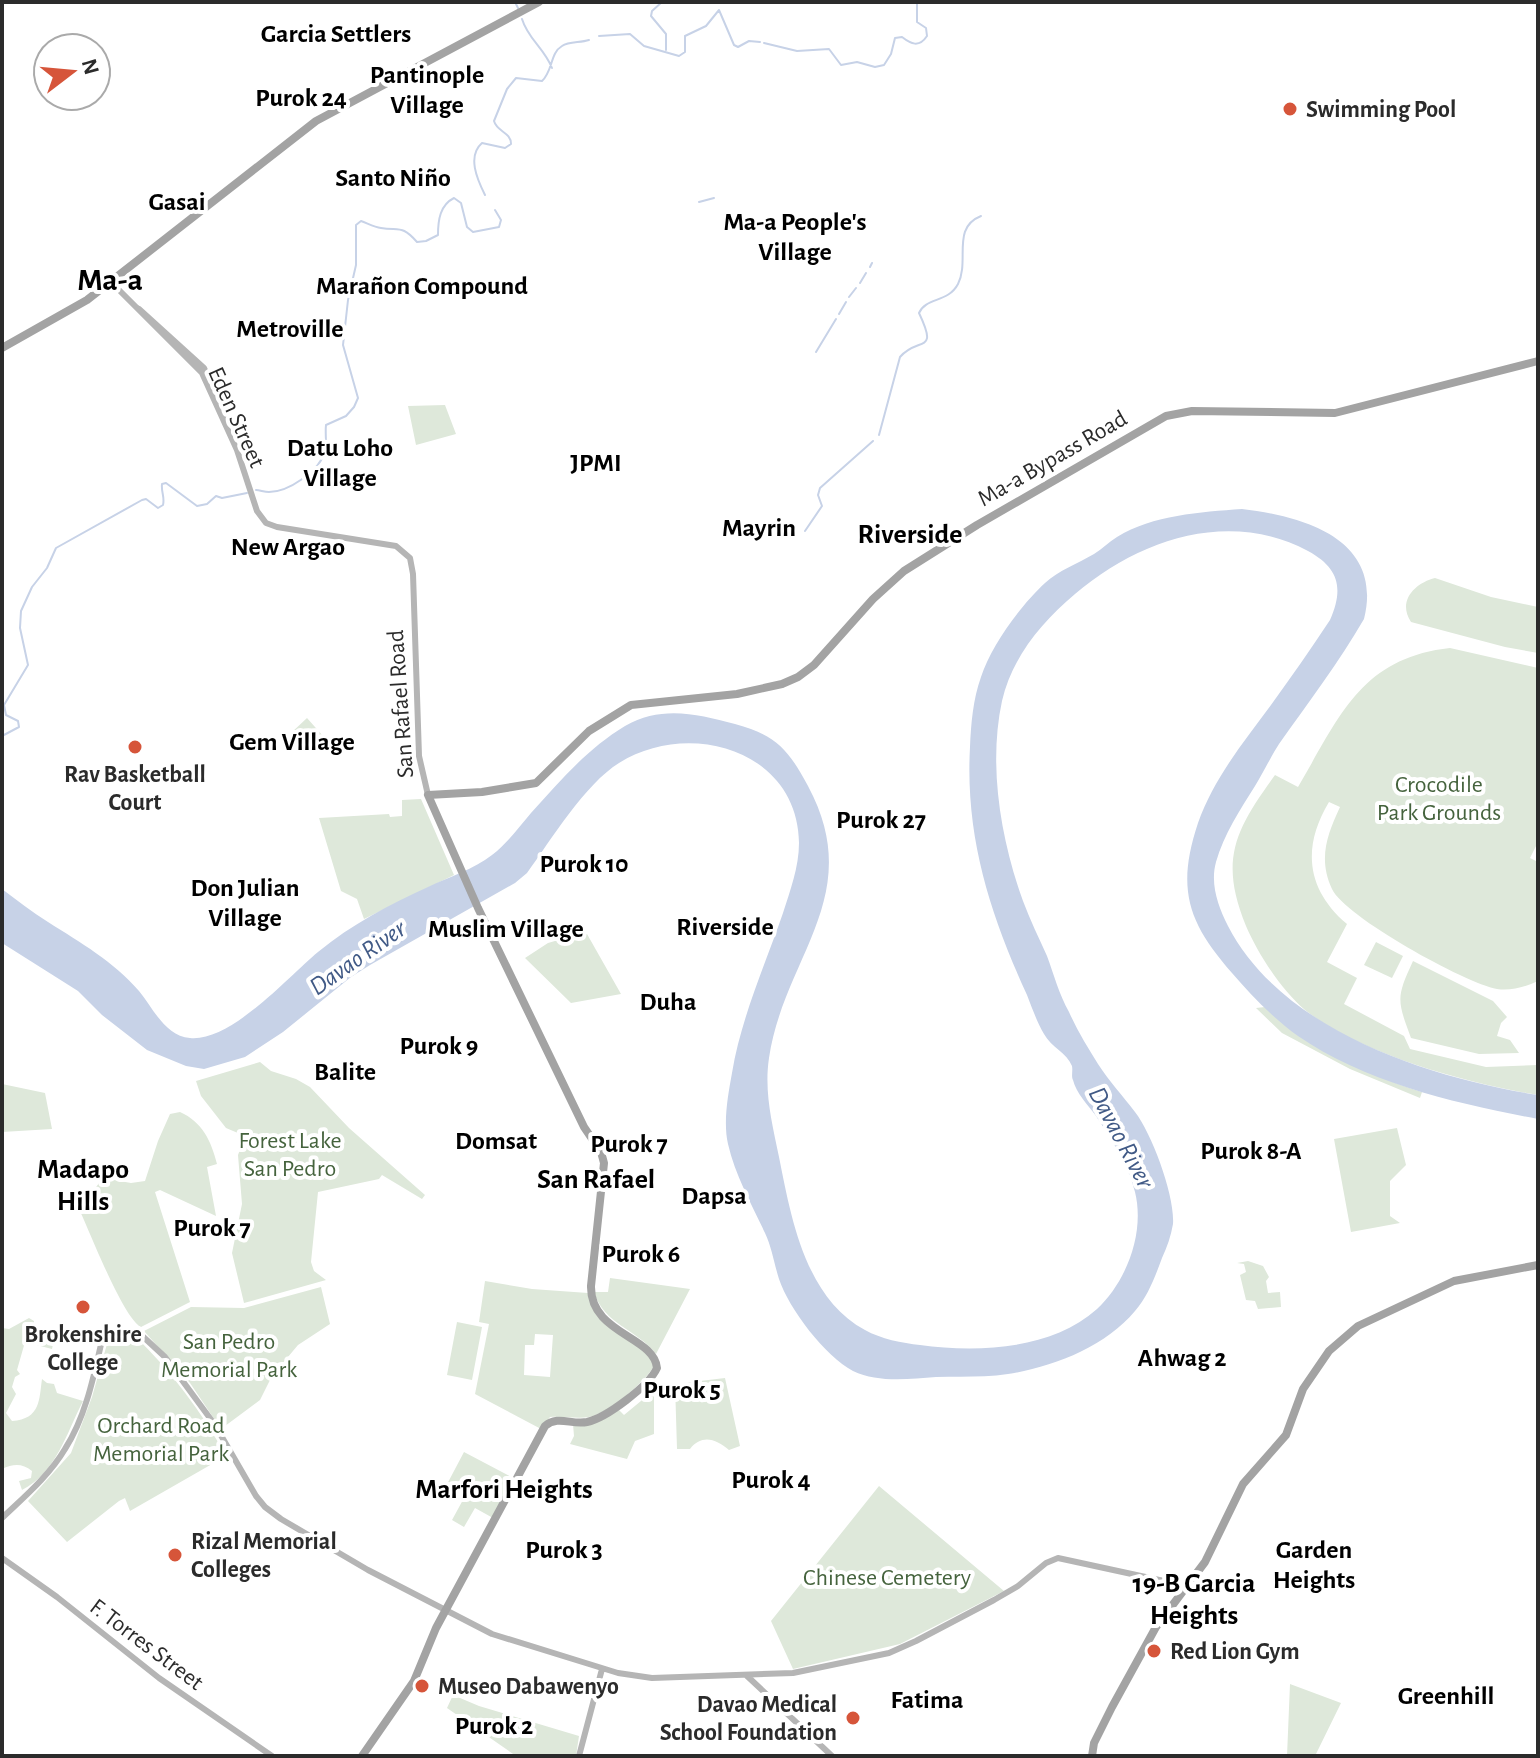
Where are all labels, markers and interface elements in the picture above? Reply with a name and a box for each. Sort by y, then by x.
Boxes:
district label: Garcia Settlers [261,21,411,47]
north arrow [32,32,112,112]
text: N [78,56,103,77]
district label: Pantinople Village [370,62,484,118]
district label: Purok 24 [255,85,347,111]
place label: Swimming Pool [1306,98,1456,122]
marker: Swimming Pool [1281,100,1299,118]
district label: Santo Niño [335,165,451,191]
district label: Gasai [148,189,206,215]
district label: Ma-a People's Village [723,209,867,265]
district label: Ma-a [77,264,143,296]
district label: Marañon Compound [316,273,528,299]
district label: Metroville [236,316,344,342]
street label: Eden Street [203,364,269,472]
street label: Ma-a Bypass Road [974,406,1131,511]
district label: Datu Loho Village [287,435,393,491]
district label: JPMI [570,450,622,476]
district label: Mayrin [722,515,796,541]
district label: Riverside [858,521,962,549]
district label: New Argao [231,534,345,560]
street label: San Rafael Road [384,629,418,779]
district label: Gem Village [229,729,355,755]
marker: Rav Basketball Court [126,738,144,756]
place label: Rav Basketball Court [64,763,206,815]
park label: Crocodile Park Grounds [1377,773,1501,825]
district label: Purok 27 [836,807,926,833]
district label: Purok 10 [539,851,629,877]
district label: Don Julian Village [190,875,300,931]
water label: Davao River [305,914,412,1000]
district label: Riverside [676,914,774,940]
district label: Muslim Village [428,916,584,942]
district label: Duha [640,989,696,1015]
district label: Purok 9 [400,1033,478,1059]
district label: Balite [314,1059,376,1085]
water label: Davao River [1084,1082,1159,1194]
district label: Domsat [455,1128,537,1154]
park label: Forest Lake San Pedro [238,1129,342,1181]
district label: Purok 7 [590,1131,668,1157]
district label: Purok 8-A [1200,1138,1302,1164]
district label: Madapo Hills [37,1156,129,1216]
district label: San Rafael [537,1166,655,1194]
district label: Dapsa [681,1183,747,1209]
district label: Purok 7 [173,1215,251,1241]
district label: Purok 6 [602,1241,680,1267]
marker: Brokenshire College [74,1298,92,1316]
place label: Brokenshire College [24,1323,142,1375]
park label: San Pedro Memorial Park [161,1330,297,1382]
district label: Ahwag 2 [1138,1345,1226,1371]
district label: Purok 5 [643,1377,721,1403]
park label: Orchard Road Memorial Park [93,1414,229,1466]
district label: Purok 4 [731,1467,811,1493]
district label: Marfori Heights [415,1476,593,1504]
place label: Rizal Memorial Colleges [191,1530,337,1582]
district label: Purok 3 [525,1537,603,1563]
district label: Garden Heights [1273,1537,1355,1593]
marker: Rizal Memorial Colleges [166,1546,184,1564]
park label: Chinese Cemetery [803,1566,971,1590]
district label: 19-B Garcia Heights [1133,1570,1255,1630]
street label: F. Torres Street [85,1595,208,1695]
place label: Red Lion Gym [1170,1640,1300,1664]
marker: Red Lion Gym [1145,1642,1163,1660]
place label: Museo Dabawenyo [438,1675,619,1699]
marker: Museo Dabawenyo [413,1677,431,1695]
district label: Greenhill [1398,1683,1494,1709]
district label: Fatima [891,1687,963,1713]
place label: Davao Medical School Foundation [660,1693,837,1745]
marker: Davao Medical School Foundation [844,1709,862,1727]
district label: Purok 2 [455,1713,533,1739]

